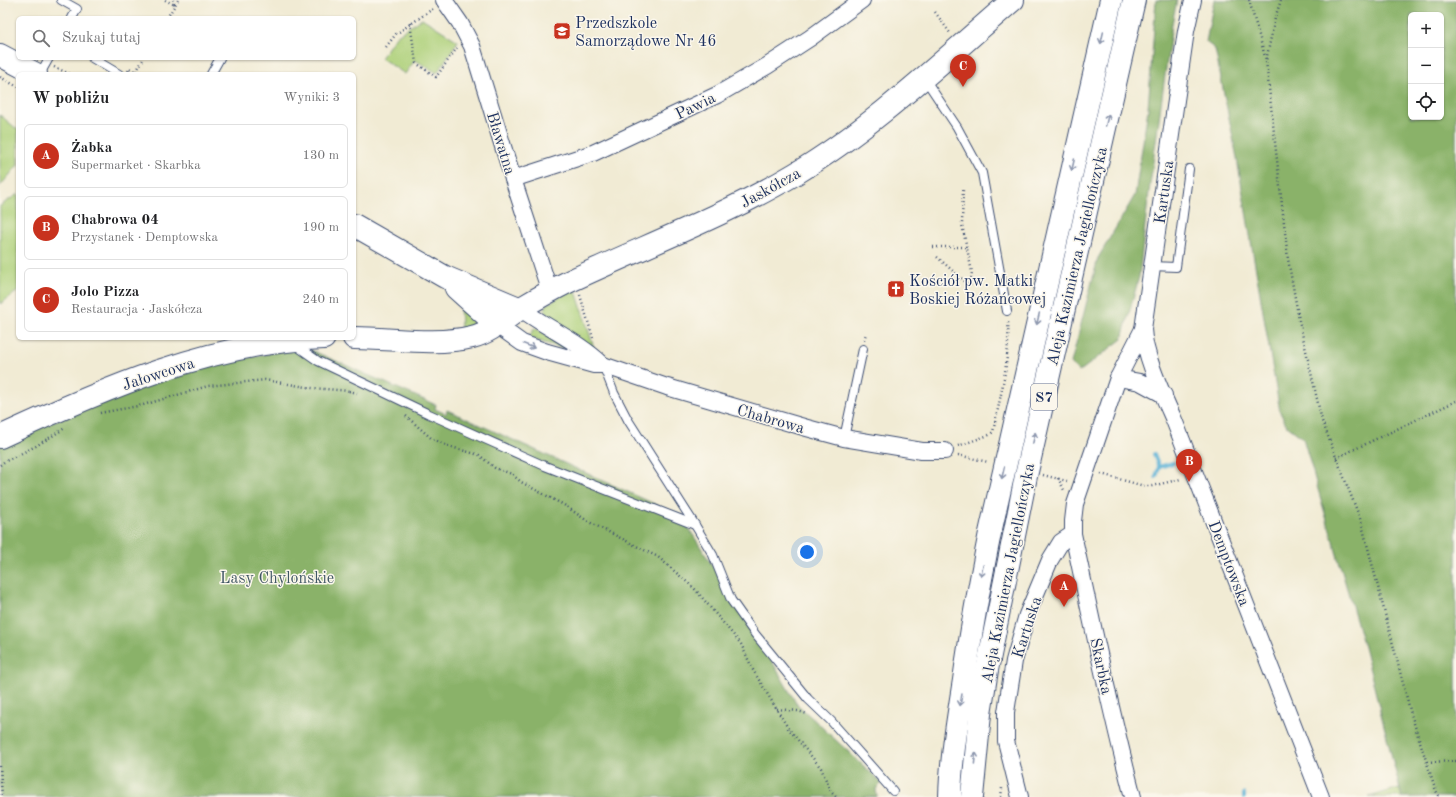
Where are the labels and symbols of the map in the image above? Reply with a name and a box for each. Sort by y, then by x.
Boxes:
place label: Przedszkole Samorządowe Nr 46 [575,16,716,50]
school or university icon: Przedszkole Samorządowe Nr 46 [552,21,572,41]
one-way arrow [1098,31,1106,44]
pin: C [950,54,976,87]
street label: Pawia [673,90,718,123]
street label: Bławatna [483,110,517,177]
one-way arrow [1103,114,1111,127]
street label: Aleja Kazimierza Jagiellończyka [1045,145,1111,367]
one-way arrow [1069,158,1077,171]
street label: Kartuska [1153,159,1177,225]
street label: Jaskółcza [738,166,804,212]
place label: Kościół pw. Matki Boskiej Różańcowej [909,274,1046,308]
church icon: Kościół pw. Matki Boskiej Różańcowej [886,279,906,299]
one-way arrow [1034,312,1042,325]
one-way arrow [523,342,535,350]
street label: Jałowcowa [121,356,197,394]
road number: S7 [1031,384,1057,410]
street label: Chabrowa [735,403,806,437]
one-way arrow [1031,432,1039,445]
pin: B [1176,449,1202,482]
street label: Aleja Kazimierza Jagiellończyka [980,462,1038,685]
one-way arrow [999,466,1007,479]
street label: Demptowska [1205,519,1252,609]
your location [797,542,817,562]
one-way arrow [978,565,986,578]
park label: Lasy Chylońskie [220,571,334,587]
pin: A [1051,574,1077,607]
street label: Kartuska [1010,595,1045,660]
street label: Skarbka [1086,637,1114,696]
one-way arrow [956,693,964,706]
one-way arrow [972,752,979,765]

